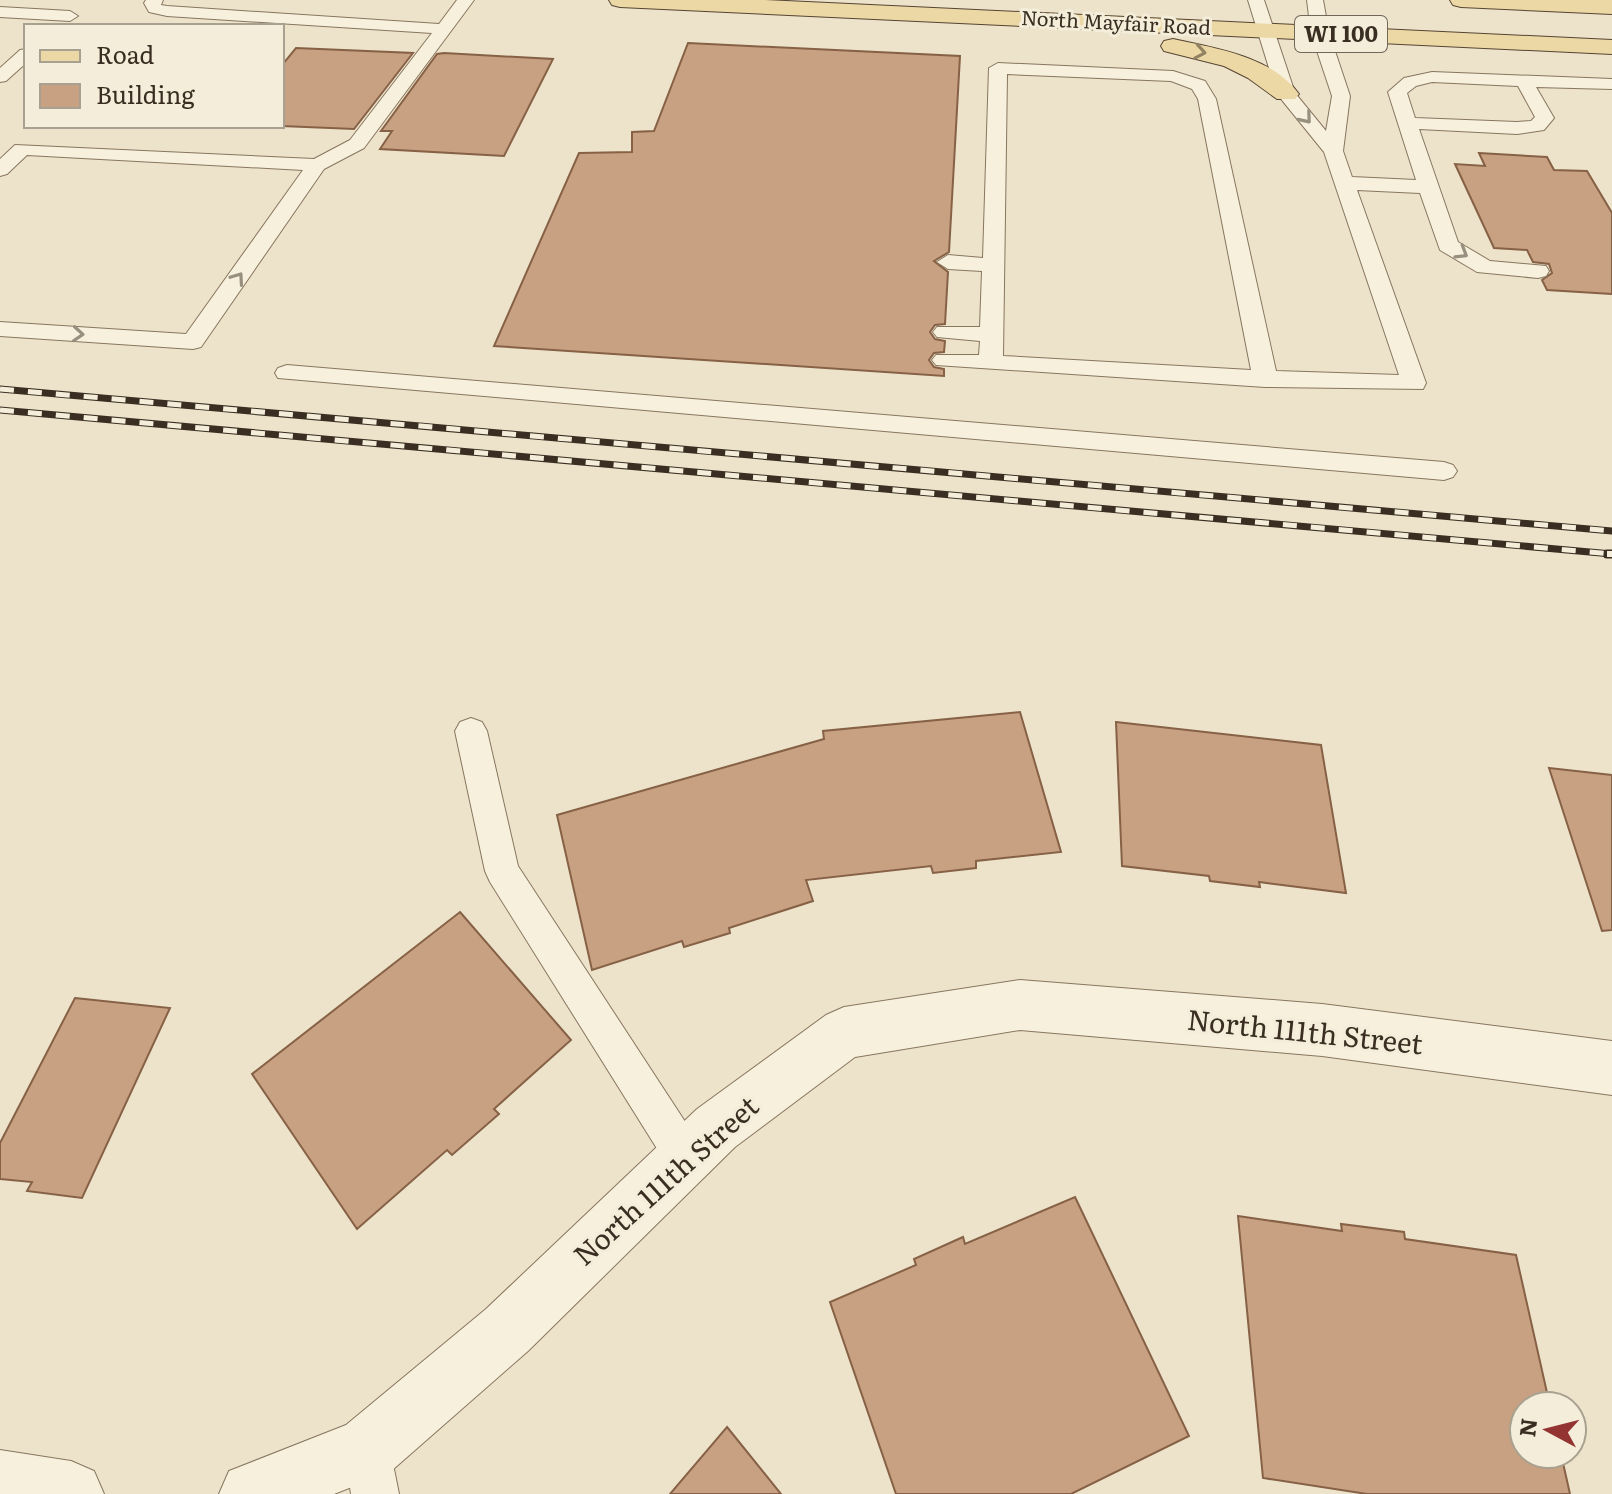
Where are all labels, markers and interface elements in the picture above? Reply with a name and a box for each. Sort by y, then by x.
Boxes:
street label: North Mayfair Road [1021,1,1212,41]
road number: WI 100 [1295,16,1387,52]
legend [24,24,284,128]
text: Road [96,36,155,71]
one-way arrow [1193,42,1207,59]
text: Building [96,76,195,111]
one-way arrow [1296,109,1311,124]
one-way arrow [1453,243,1468,259]
one-way arrow [228,273,243,287]
one-way arrow [72,325,85,342]
street label: North 111th Street [1185,997,1426,1063]
street label: North 111th Street [563,1084,767,1274]
north arrow [1508,1390,1588,1470]
text: N [1509,1416,1544,1439]

